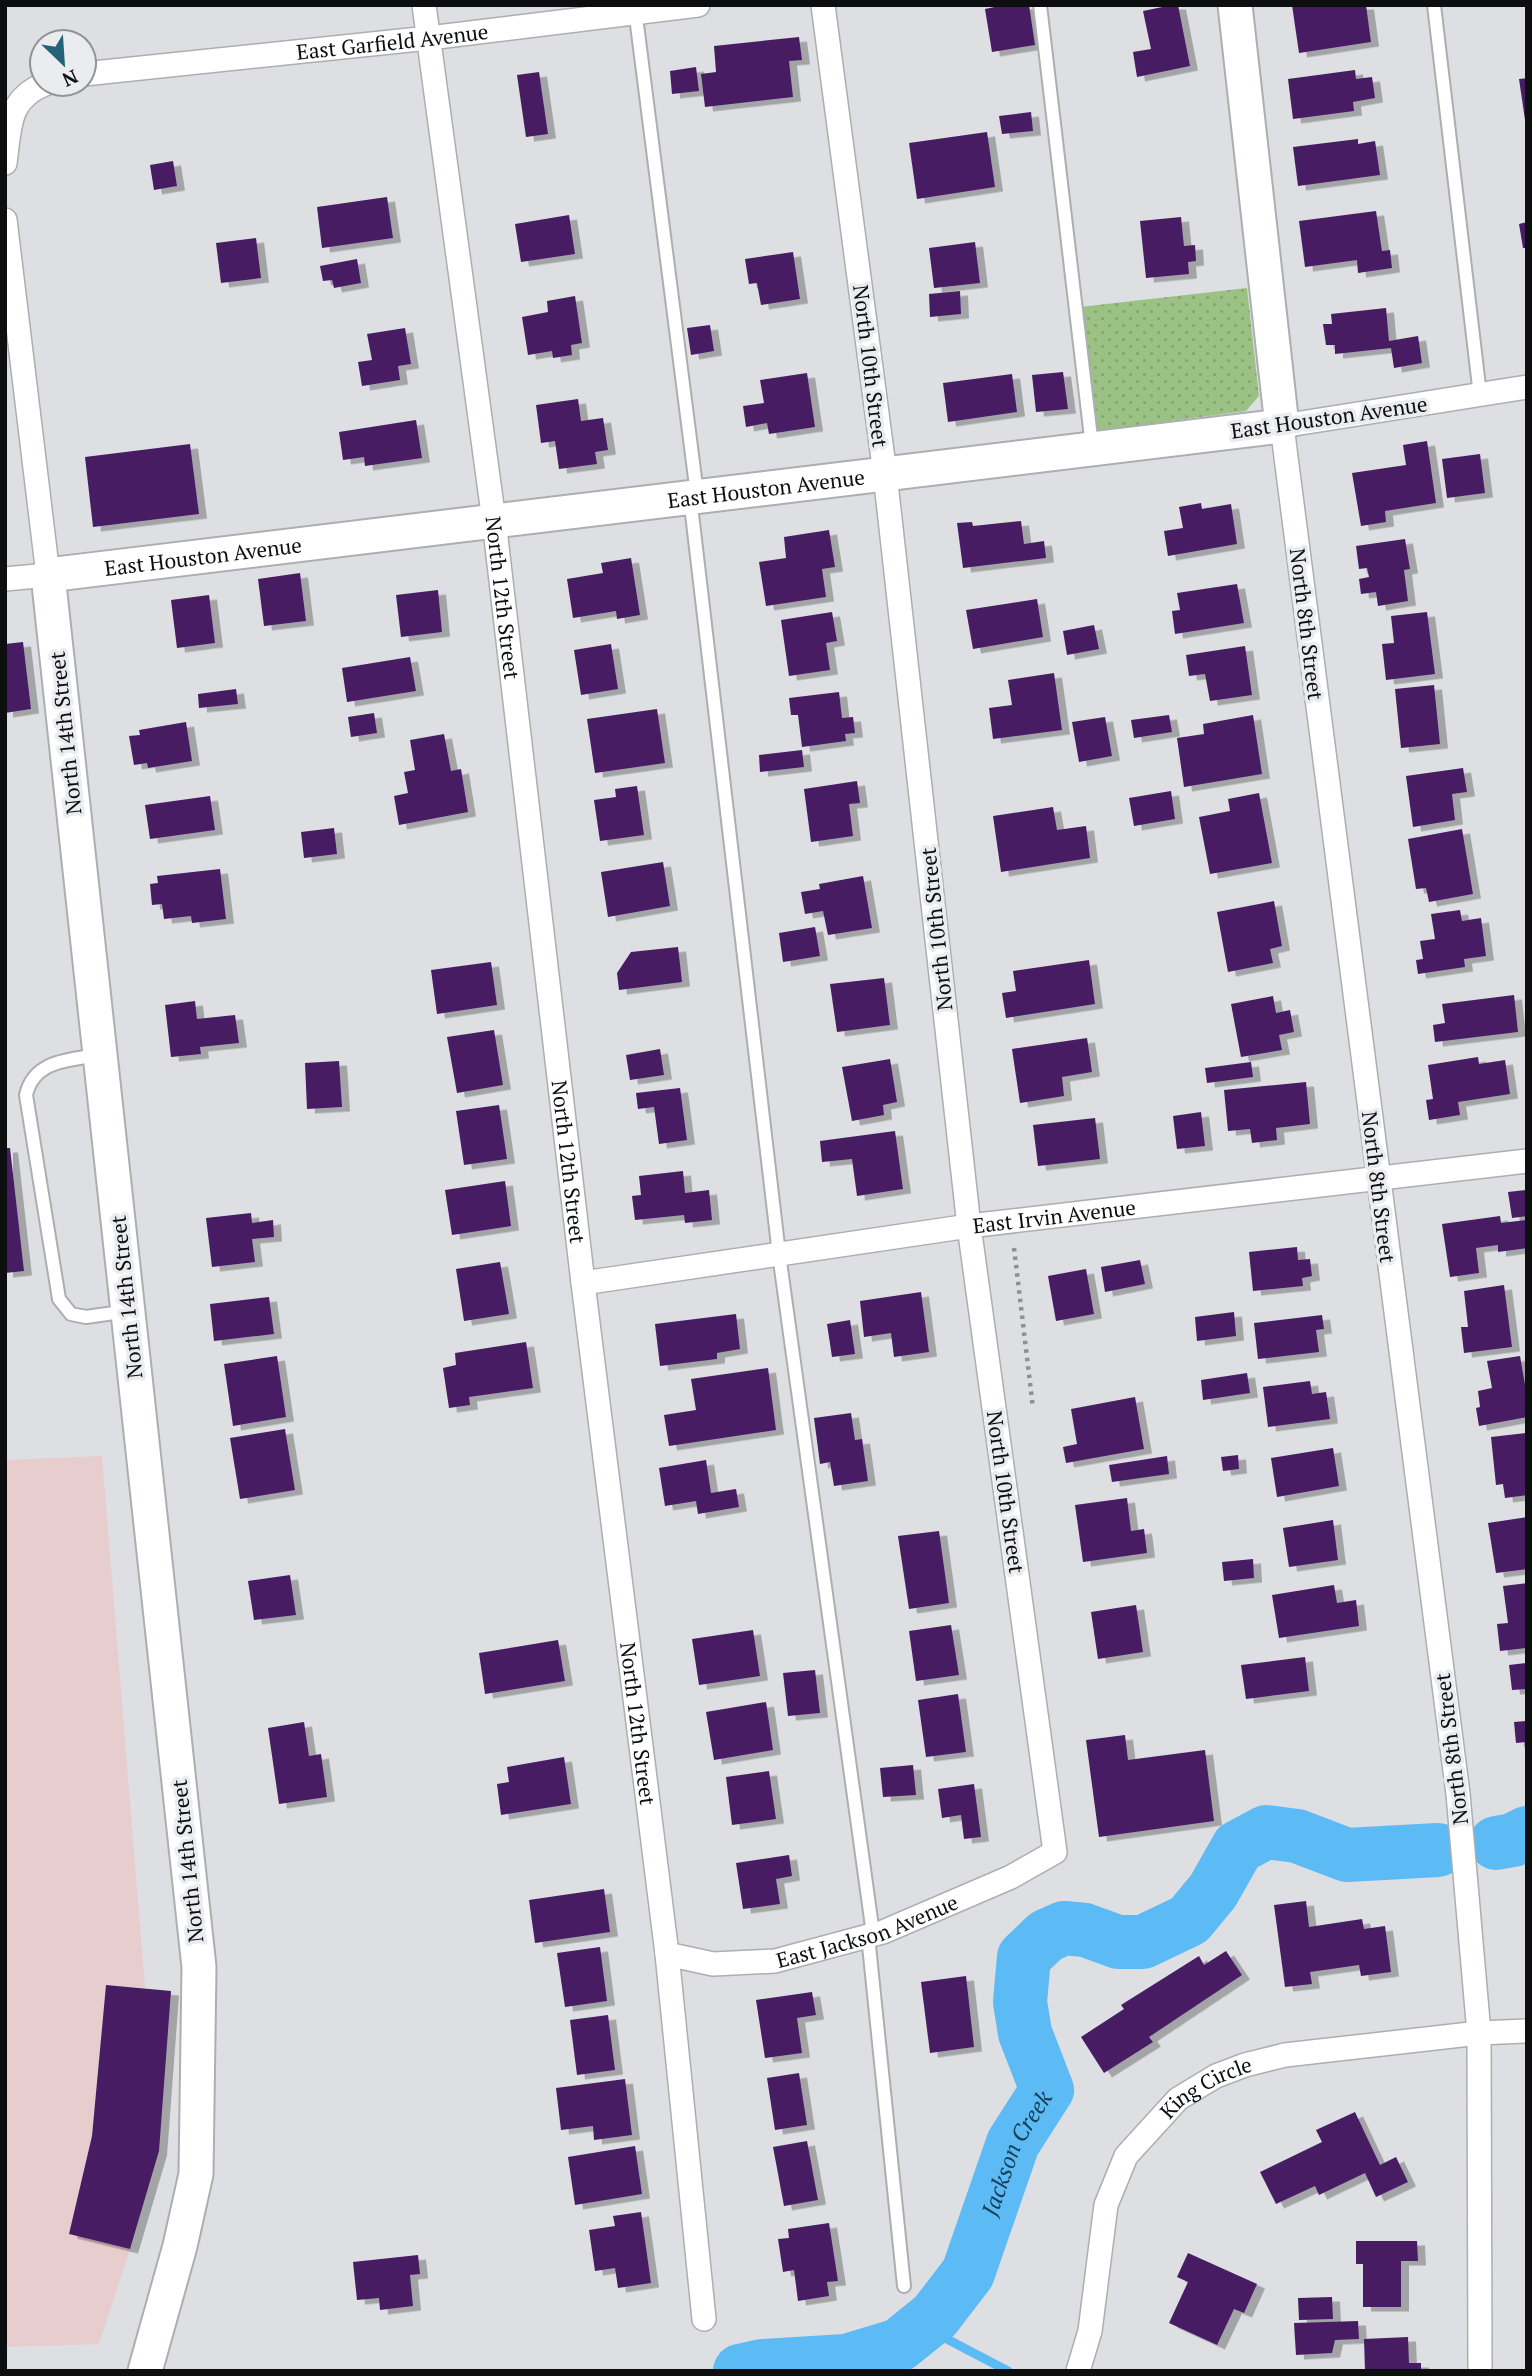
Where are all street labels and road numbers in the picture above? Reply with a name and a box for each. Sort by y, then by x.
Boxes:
street label: East Garfield Avenue [295,17,490,66]
street label: North 10th Street [847,283,895,449]
street label: East Houston Avenue [1229,389,1429,445]
street label: East Houston Avenue [666,463,866,514]
street label: North 12th Street [480,515,526,681]
street label: East Houston Avenue [103,530,303,582]
street label: North 8th Street [1284,547,1330,702]
street label: North 14th Street [42,650,87,816]
street label: North 10th Street [913,846,958,1012]
street label: North 12th Street [545,1079,592,1245]
street label: North 8th Street [1356,1110,1402,1265]
street label: East Irvin Avenue [971,1193,1137,1239]
street label: North 14th Street [103,1214,148,1380]
street label: North 10th Street [981,1409,1031,1575]
street label: North 12th Street [614,1641,662,1807]
street label: North 8th Street [1428,1671,1474,1826]
street label: North 14th Street [164,1778,209,1944]
street label: East Jackson Avenue [773,1888,962,1974]
street label: King Circle [1153,2050,1255,2124]

